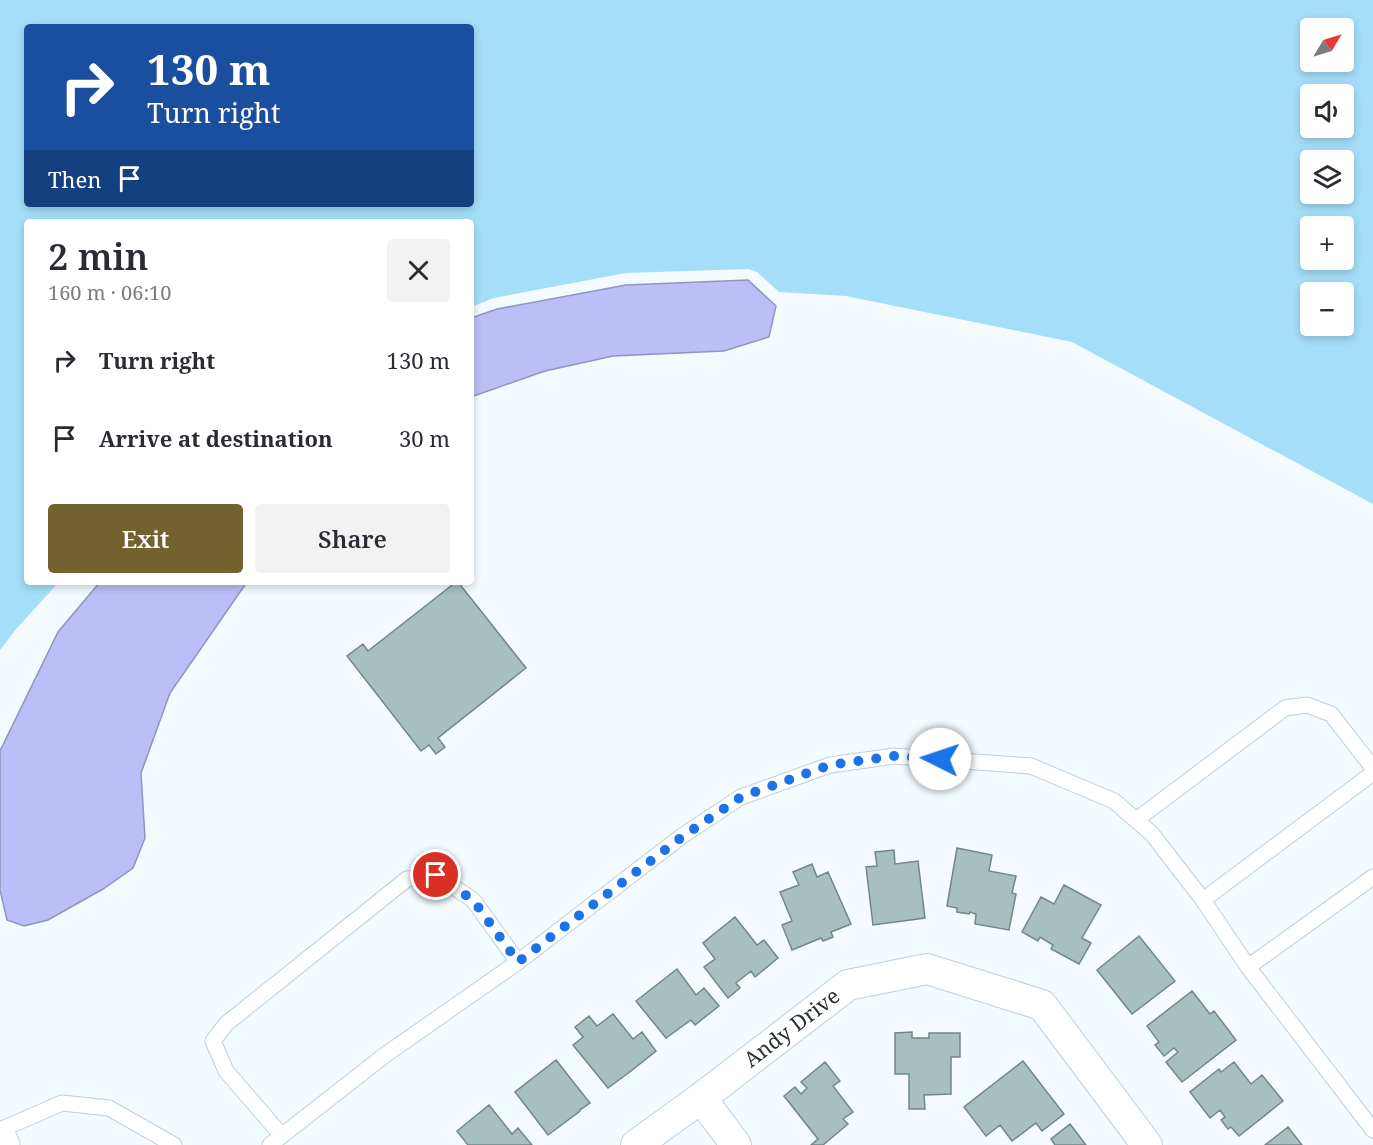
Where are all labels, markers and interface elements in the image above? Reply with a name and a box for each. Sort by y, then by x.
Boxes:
north arrow [1300,18,1354,72]
map controls [1300,18,1354,336]
text: 130 m [147,40,271,97]
icon: right [48,48,126,126]
button: sound [1300,84,1354,138]
text: Turn right [147,94,280,131]
button: layers [1300,150,1354,204]
icon: arrive [113,162,146,195]
text: Then [48,164,101,194]
button: + [1300,216,1354,270]
text: 2 min [48,232,149,281]
button: close [387,239,450,302]
text: 160 m · 06:10 [48,279,171,306]
button: − [1300,282,1354,336]
icon: right [48,344,81,377]
text: Turn right [99,345,215,375]
text: 130 m [387,345,450,375]
icon: arrive [48,422,81,455]
text: Arrive at destination [99,423,333,453]
text: 30 m [399,423,450,453]
button: Exit [48,504,243,573]
button: Share [255,504,450,573]
position arrow [908,727,972,791]
pin [410,849,461,900]
icon: arrive [419,858,452,891]
street label: Andy Drive [738,981,845,1073]

